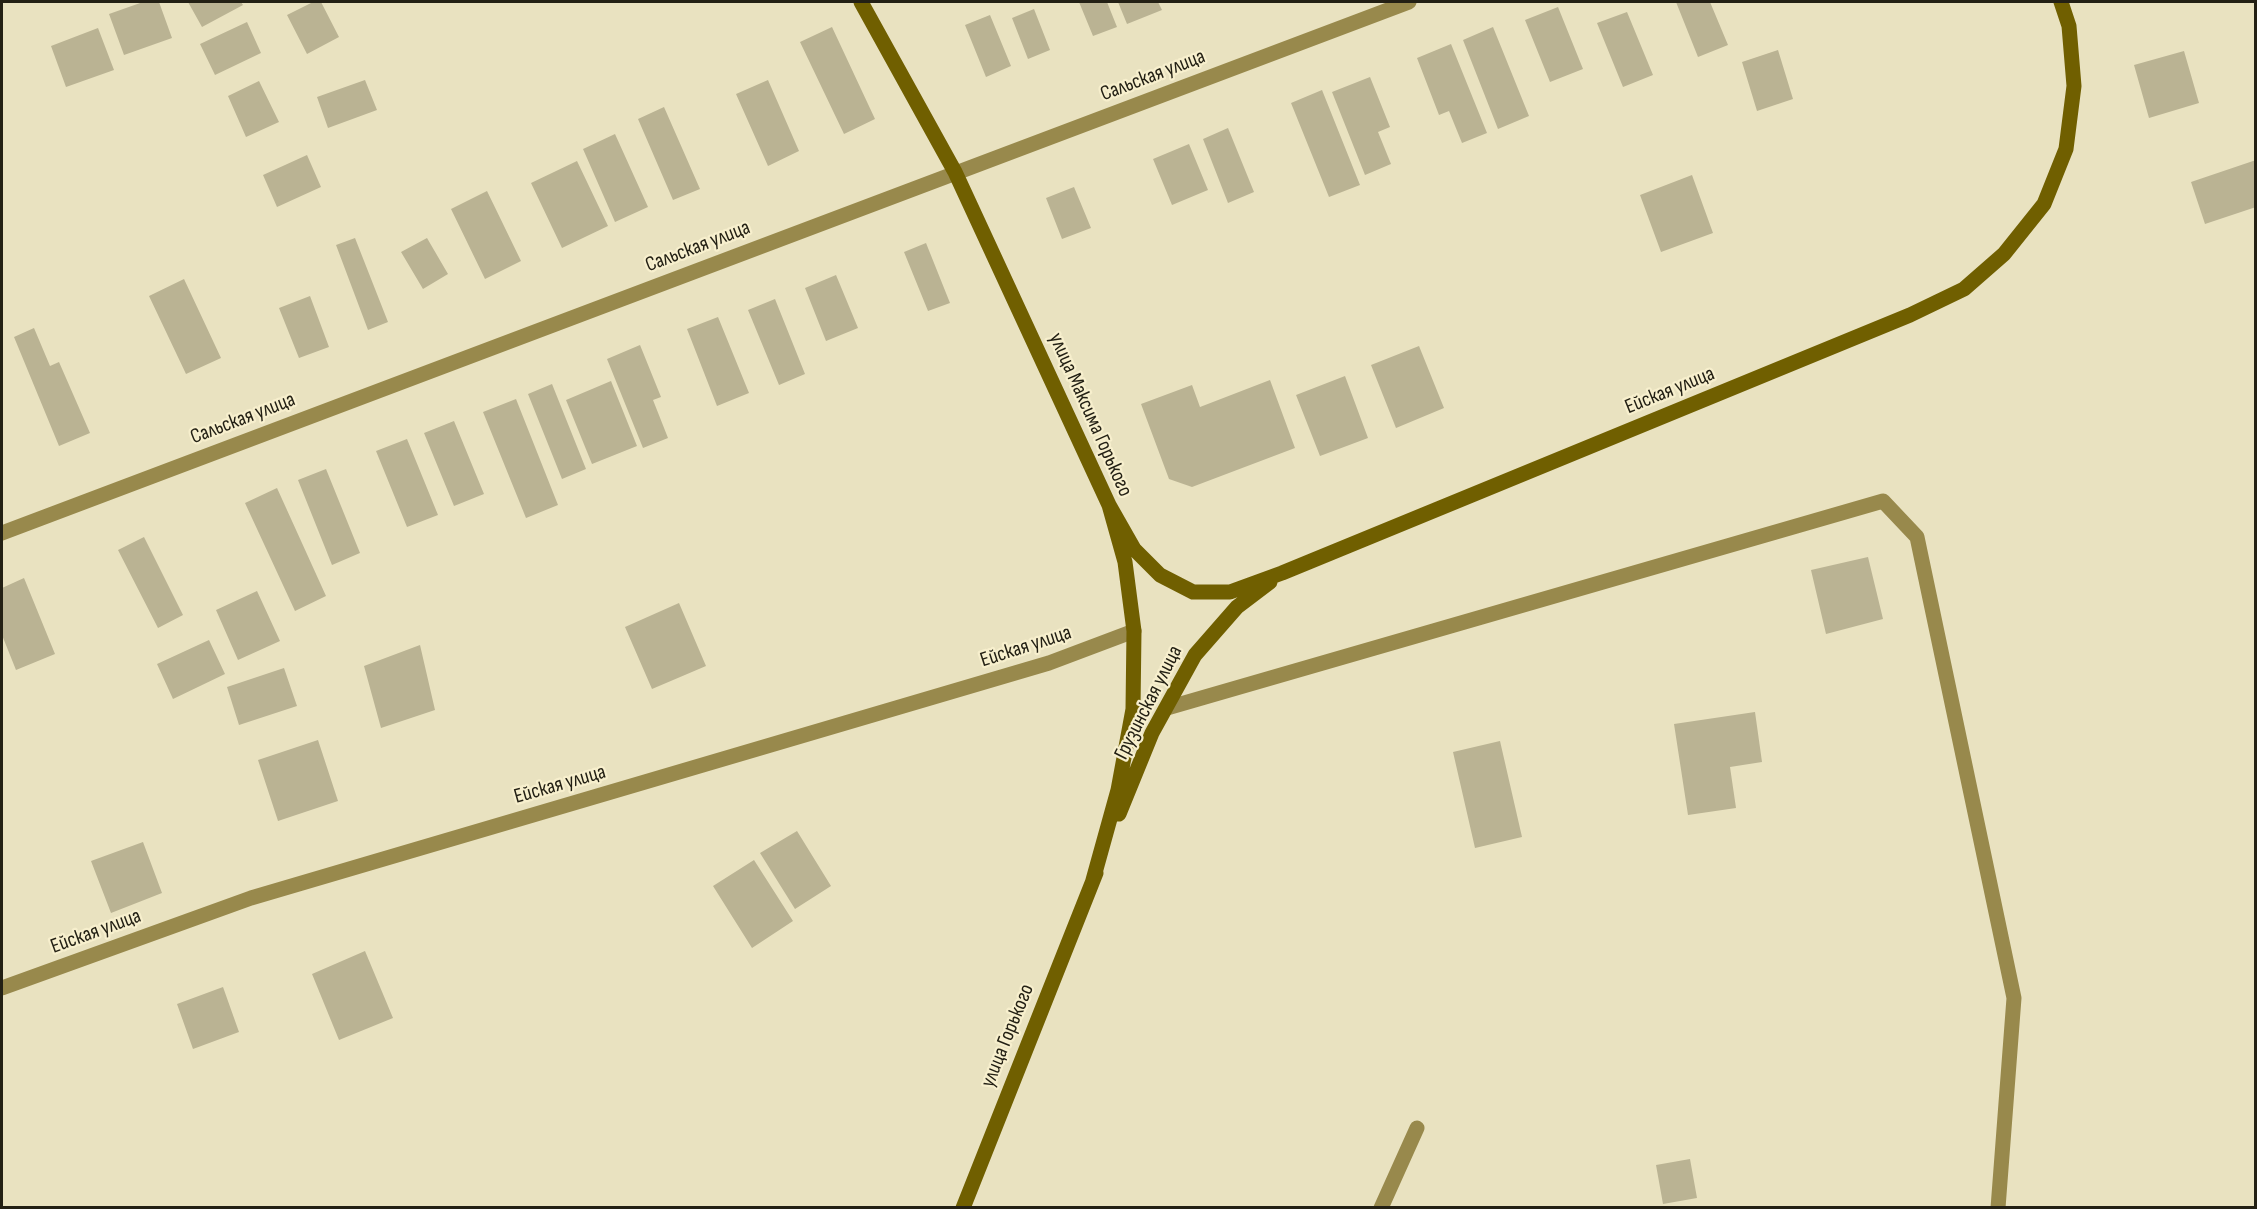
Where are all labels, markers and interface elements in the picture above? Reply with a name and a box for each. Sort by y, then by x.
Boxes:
street label: Сальская улица [1097,45,1209,107]
street label: Сальская улица [642,216,754,278]
street label: улица Максима Горького [1043,329,1137,501]
street label: Ейская улица [1622,362,1718,420]
street label: Сальская улица [187,388,299,450]
street label: Ейская улица [977,620,1075,674]
street label: Грузинская улица [1110,642,1188,764]
street label: Ейская улица [511,760,609,810]
street label: Ейская улица [47,904,145,960]
street label: улица Горького [976,981,1040,1091]

